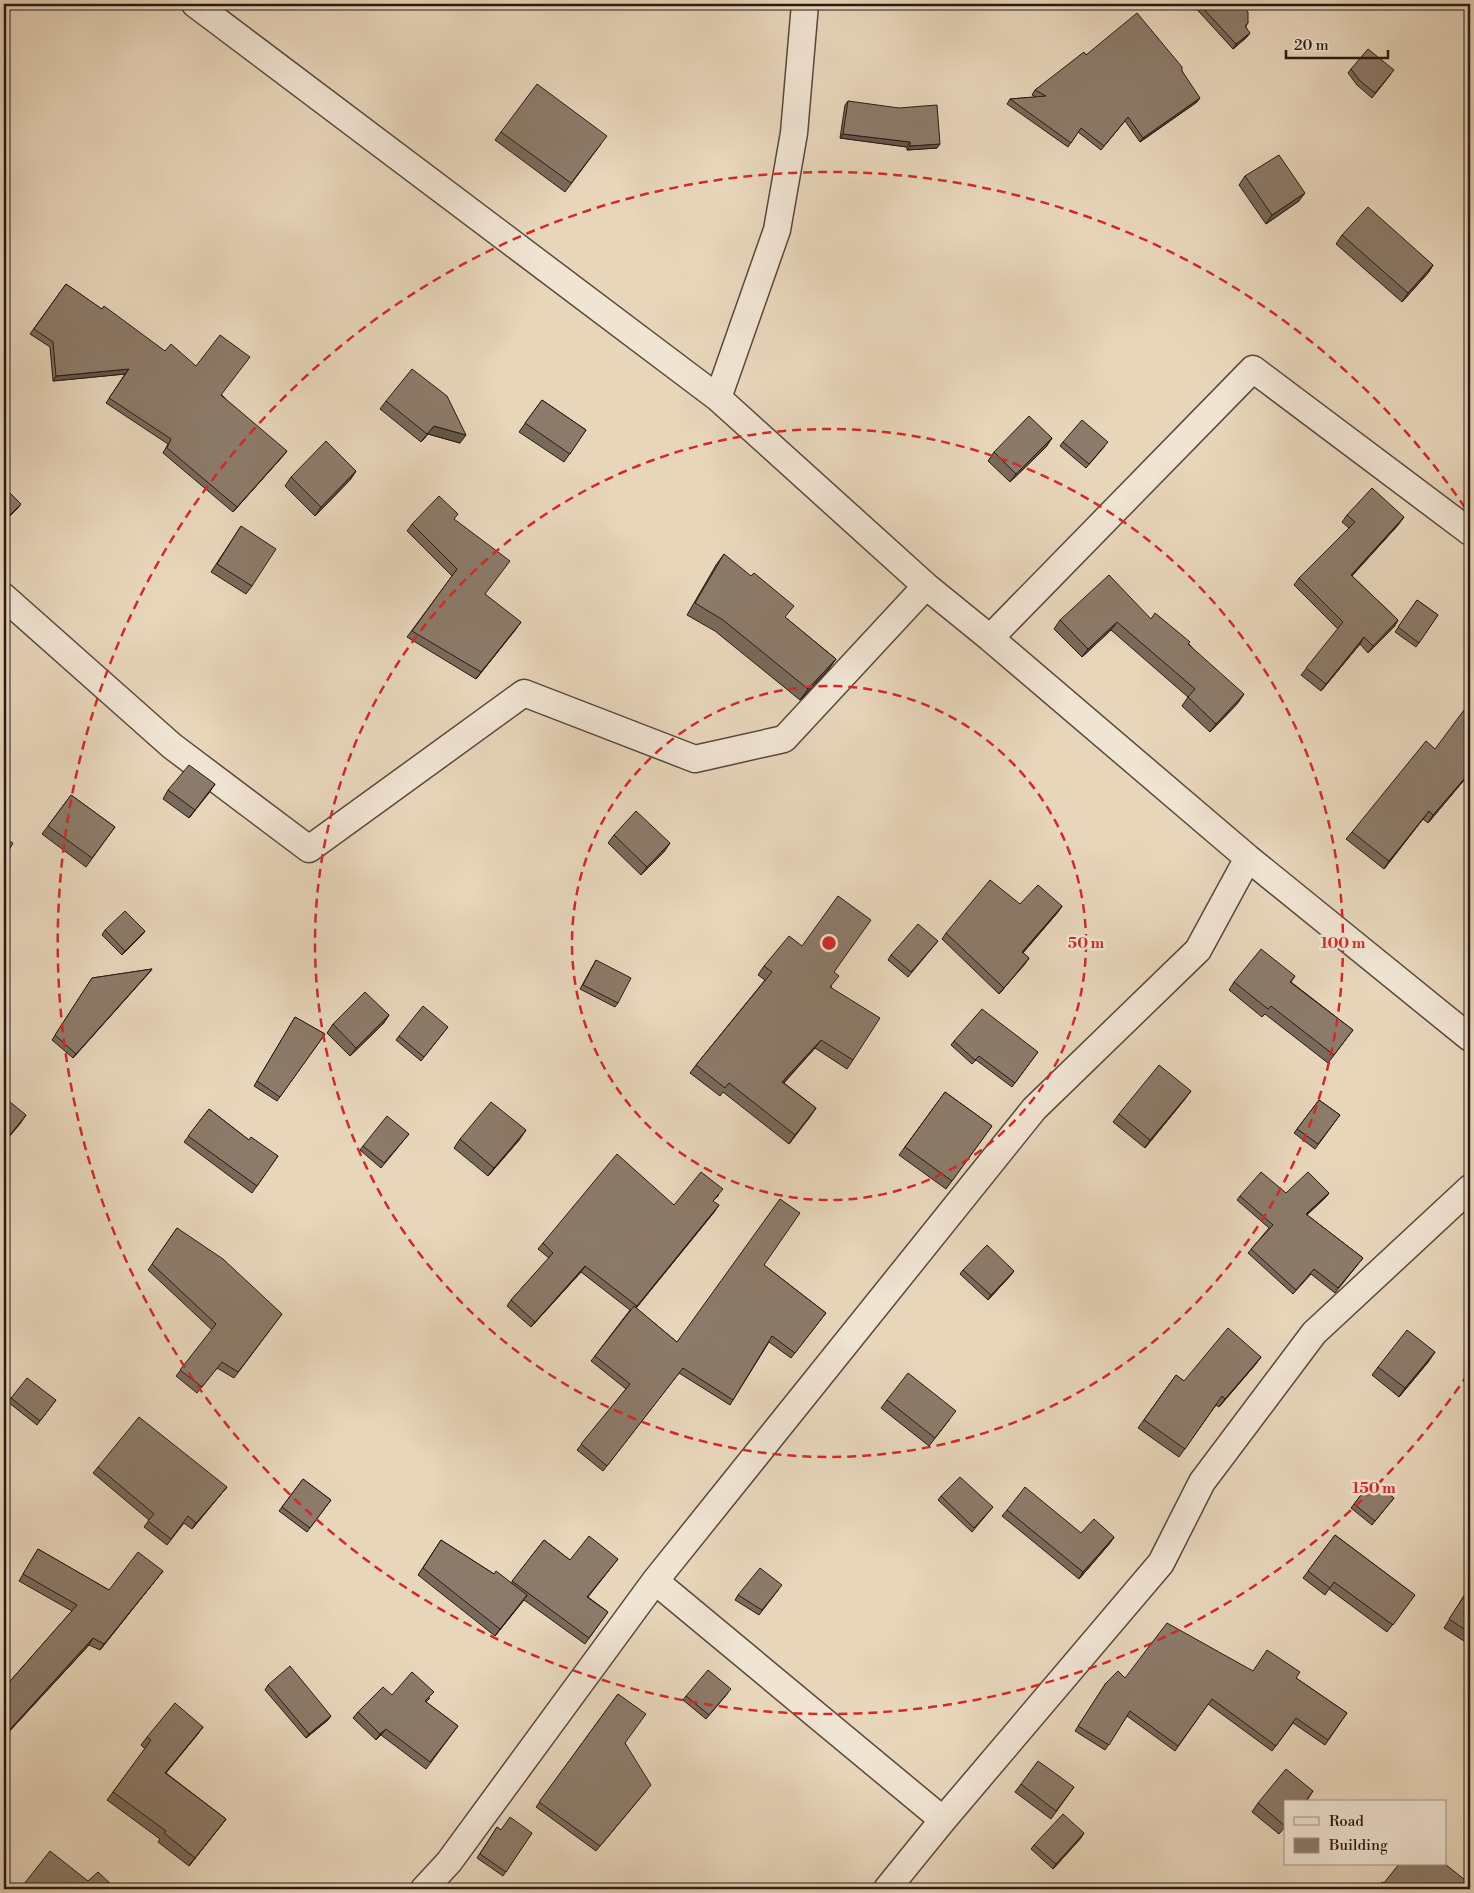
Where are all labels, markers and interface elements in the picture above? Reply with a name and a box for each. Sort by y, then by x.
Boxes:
scale bar [1286,28,1389,60]
text: 20 m [1294,36,1329,55]
centre of rings [820,934,838,952]
text: 50 m [1068,934,1104,953]
text: 100 m [1321,934,1366,953]
text: 150 m [1352,1479,1396,1498]
legend [1284,1800,1446,1866]
text: Road [1329,1812,1364,1831]
text: Building [1328,1836,1388,1855]

